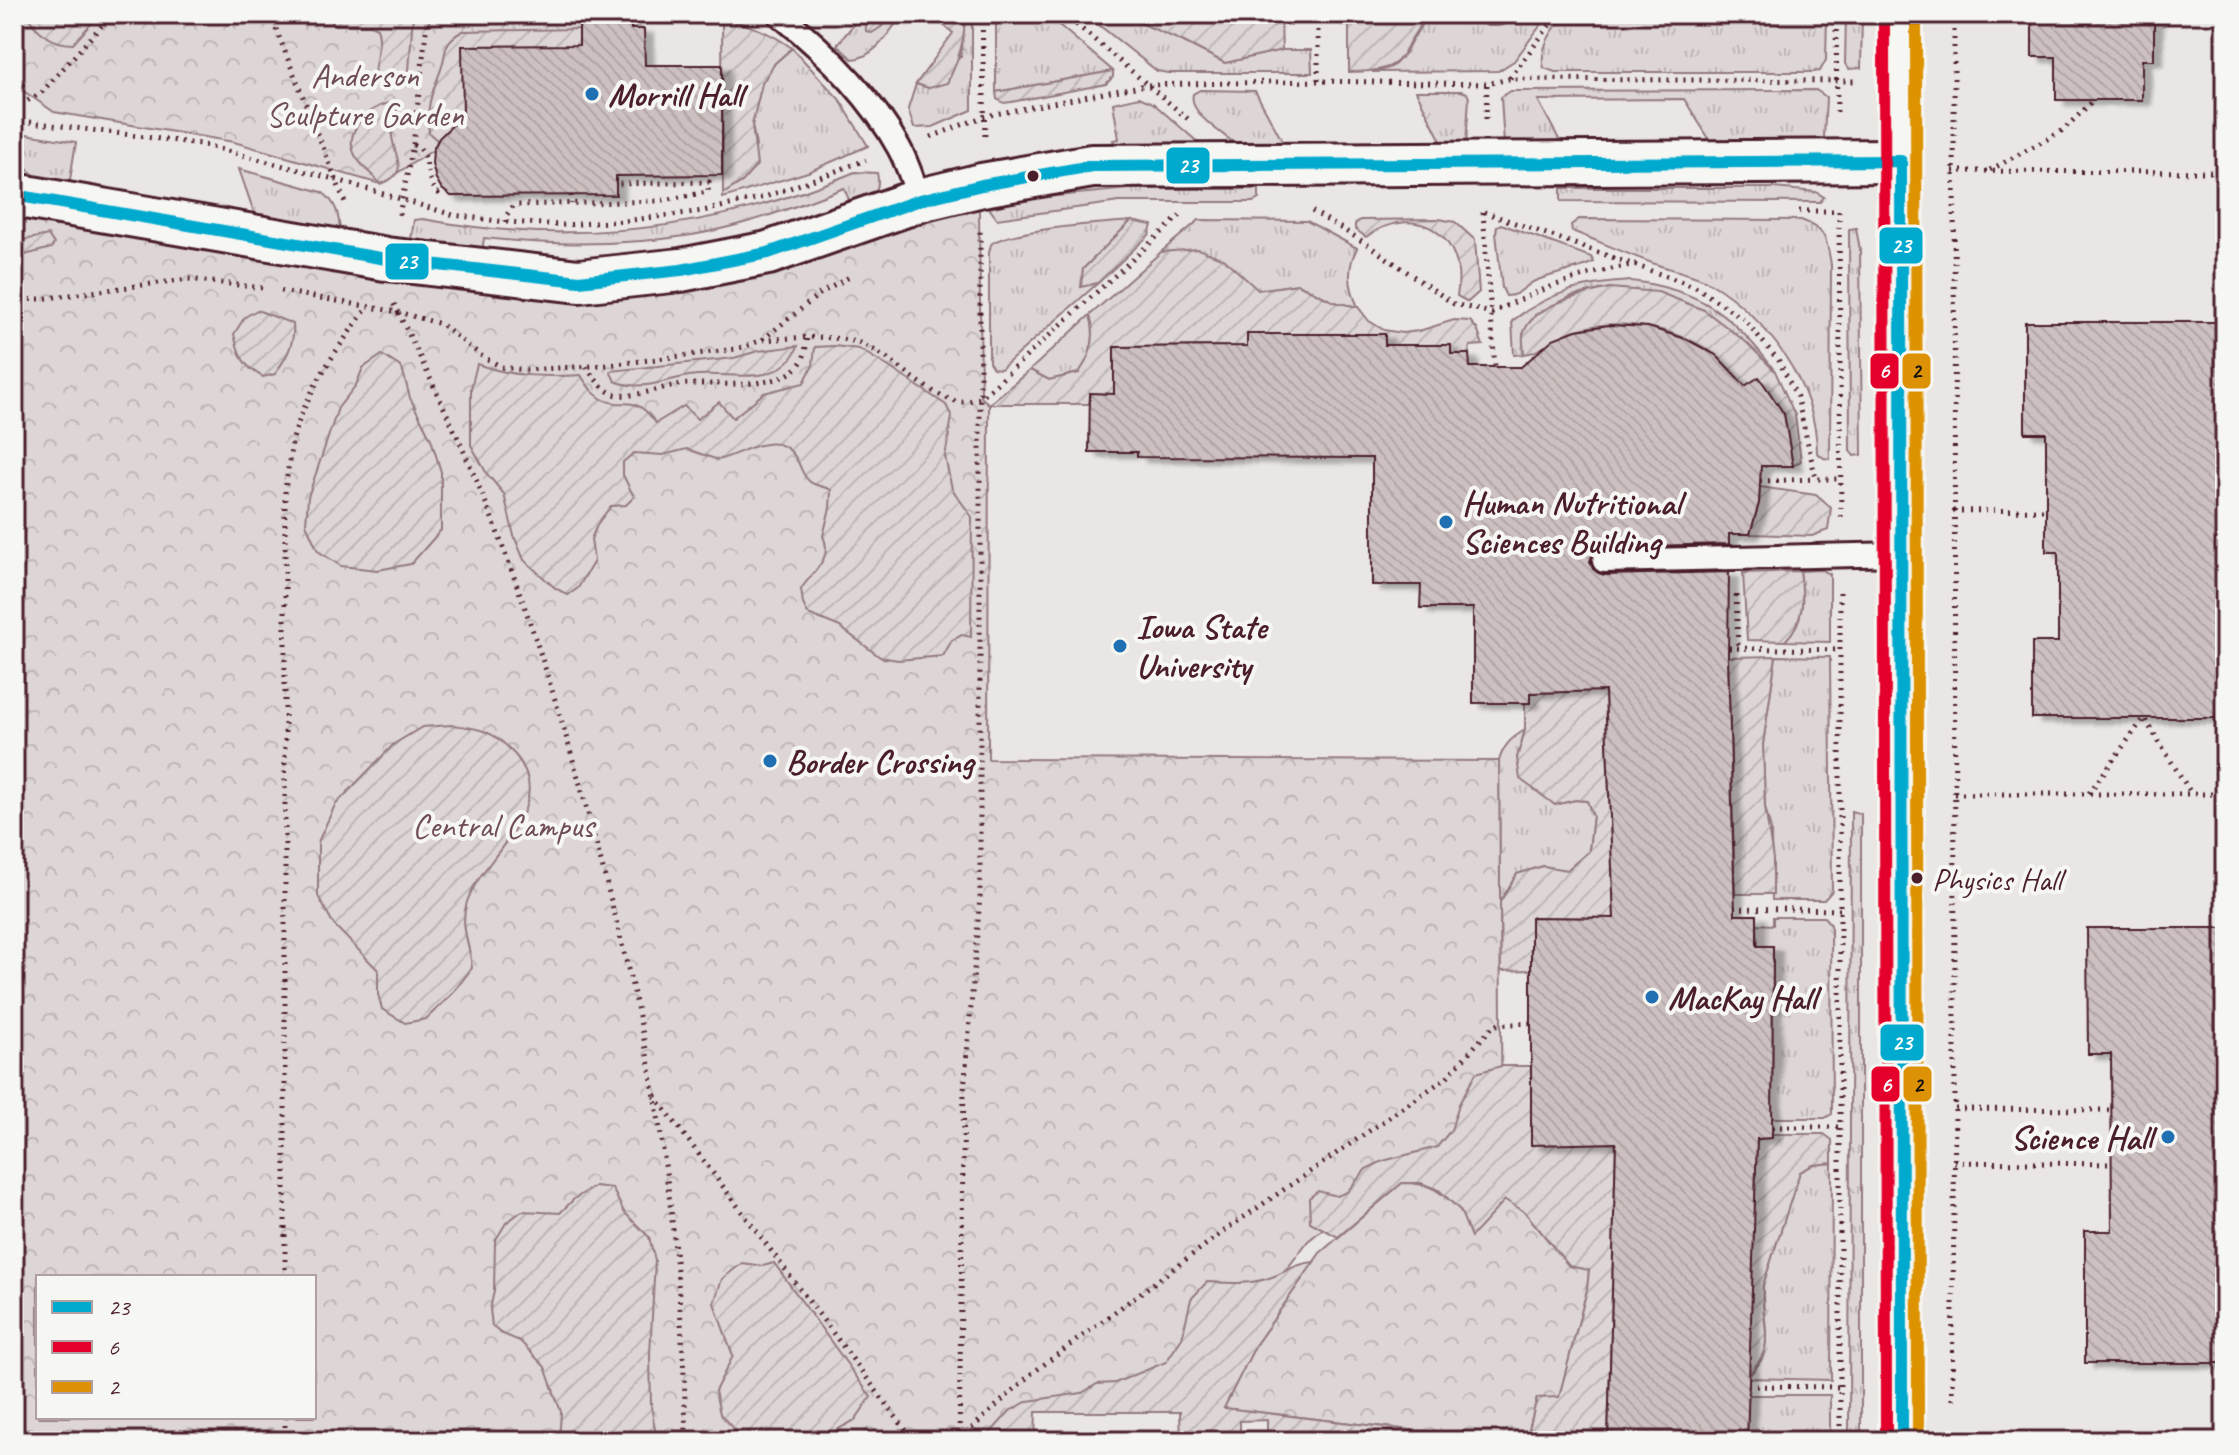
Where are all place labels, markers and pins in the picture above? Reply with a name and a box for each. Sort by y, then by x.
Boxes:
place label: Morrill Hall [608,73,748,116]
marker: Morrill Hall [583,85,601,103]
unlabelled marker [1025,168,1041,184]
place label: Human Nutritional Sciences Building [1462,481,1688,563]
marker: Human Nutritional Sciences Building [1437,513,1455,531]
place label: Iowa State University [1136,605,1270,687]
marker: Iowa State University [1111,637,1129,655]
place label: Border Crossing [786,740,977,783]
marker: Border Crossing [761,752,779,770]
place label: Physics Hall [1932,859,2067,900]
marker: Physics Hall [1909,870,1925,886]
place label: MacKay Hall [1668,976,1823,1019]
marker: MacKay Hall [1643,988,1661,1006]
place label: Science Hall [2010,1116,2158,1159]
marker: Science Hall [2159,1128,2177,1146]

